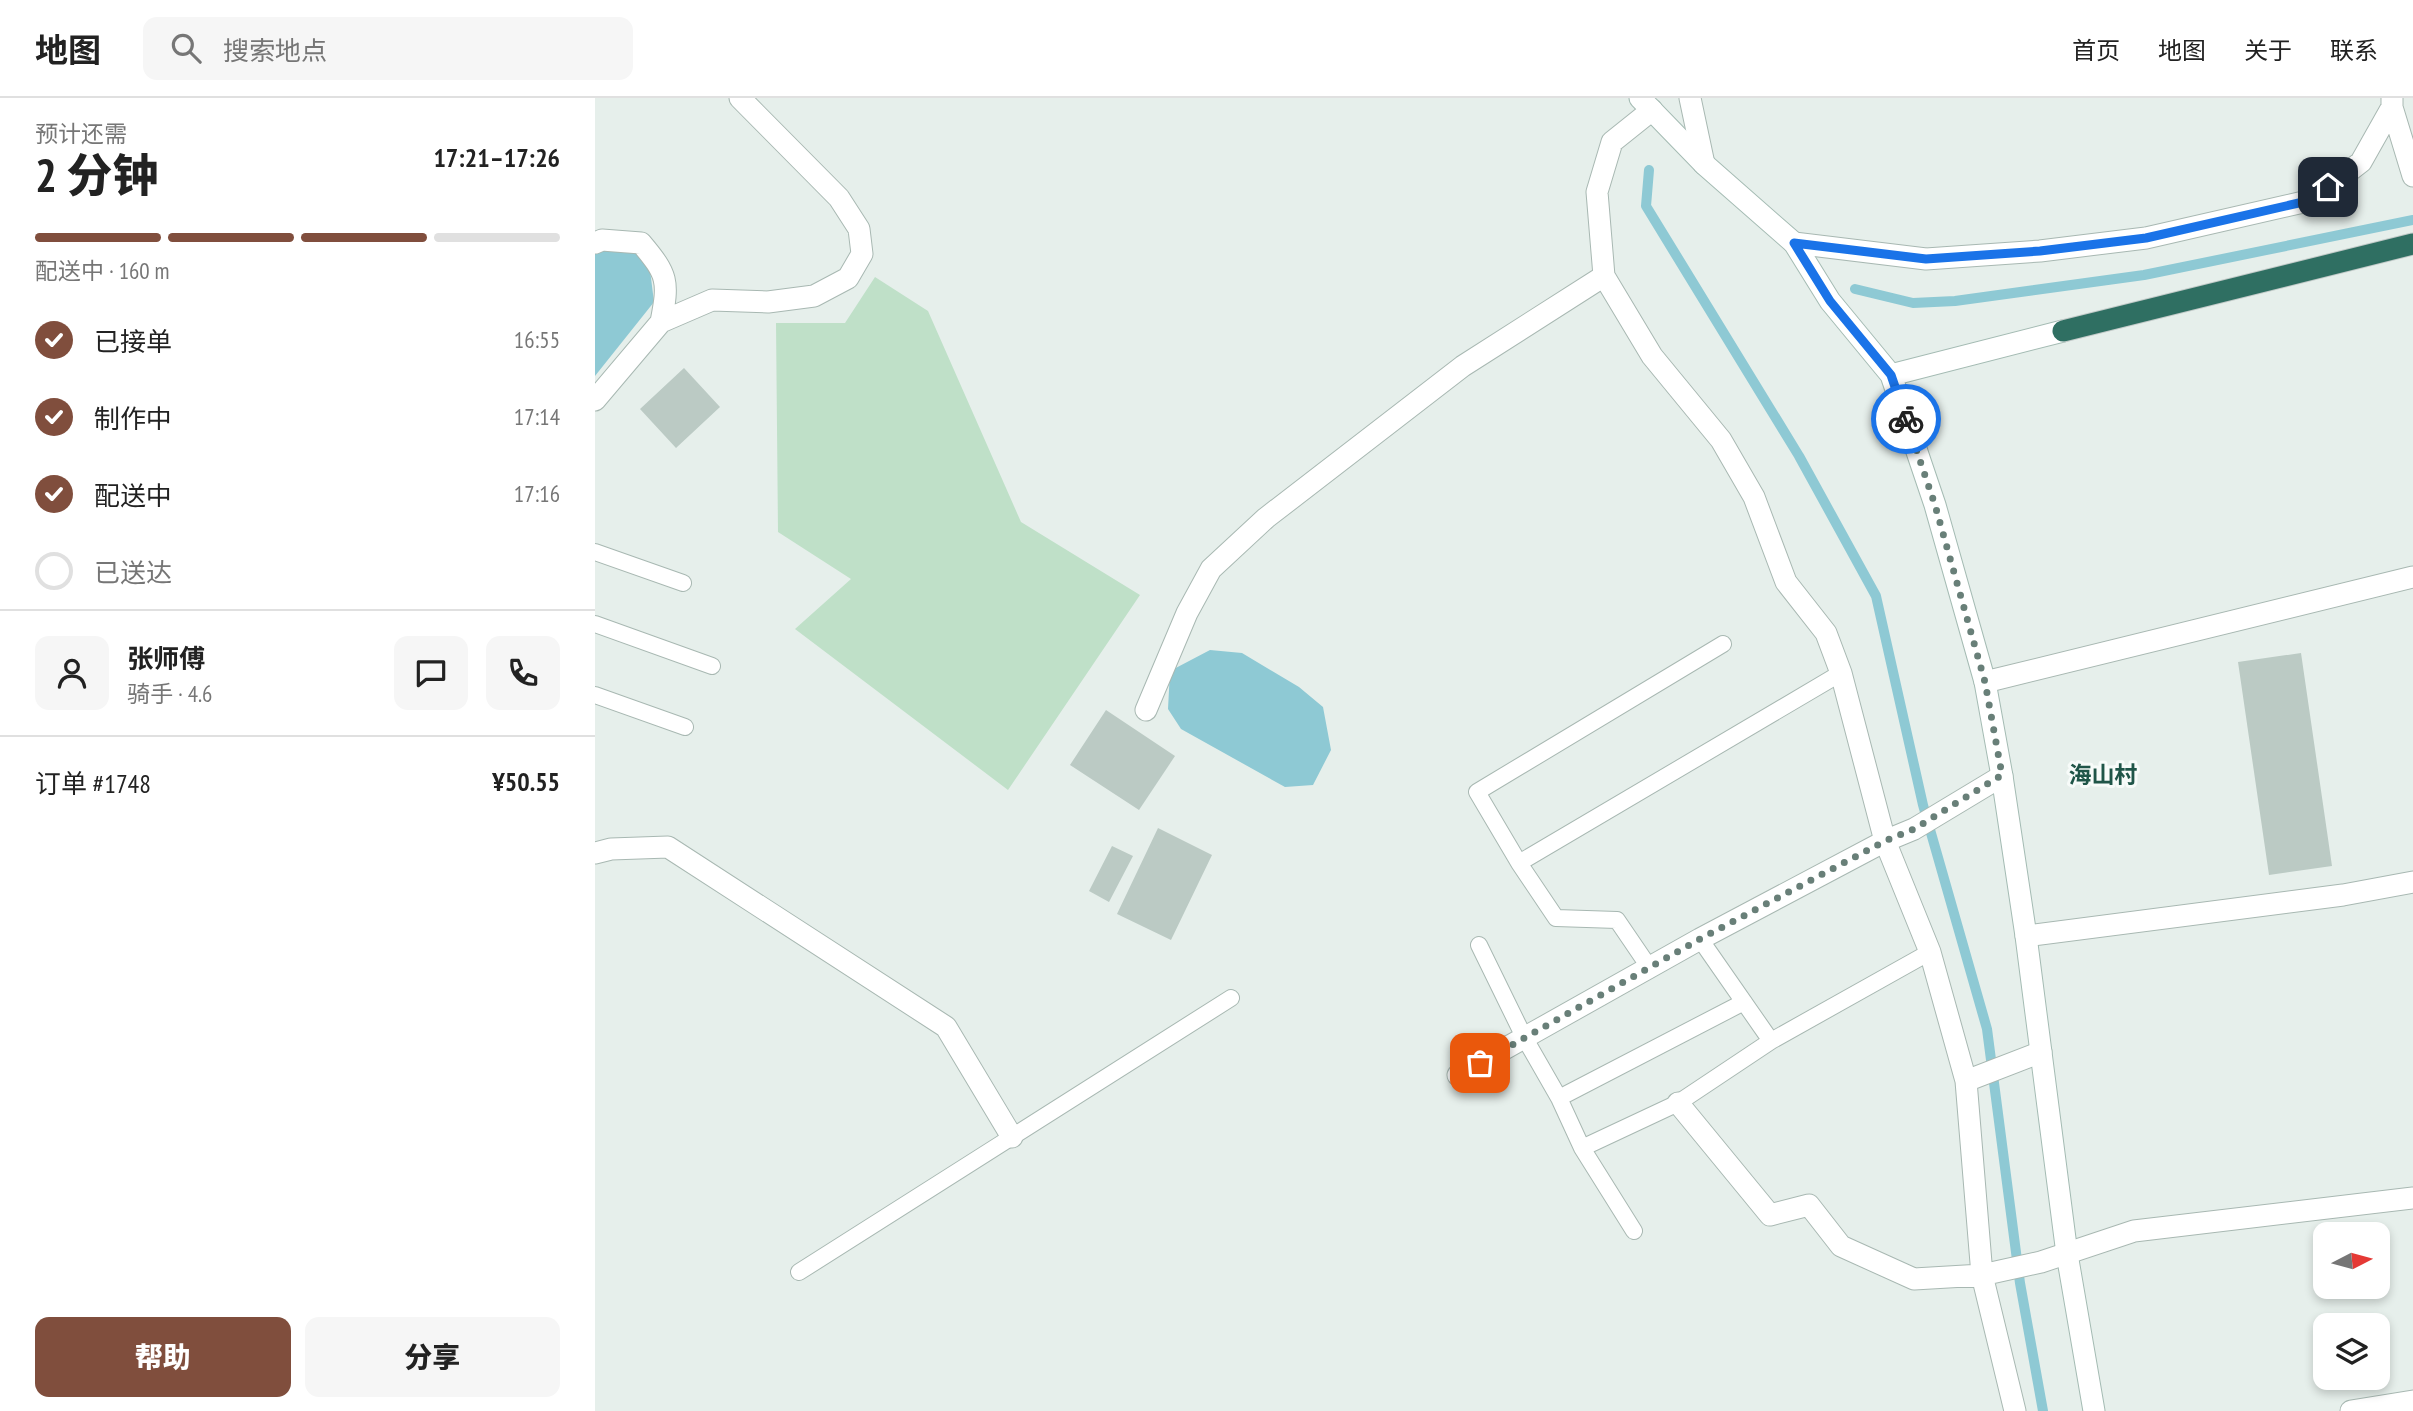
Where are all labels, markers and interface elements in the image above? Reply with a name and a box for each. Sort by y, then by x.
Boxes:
search box [143,17,633,80]
text: 地图 [35,28,101,71]
icon: search [167,29,205,67]
text: 搜索地点 [223,34,327,67]
text: 首页 [2072,35,2120,66]
text: 地图 [2158,35,2206,66]
text: 关于 [2244,35,2292,66]
text: 联系 [2330,35,2378,66]
text: 预计还需 [35,119,127,148]
text: 17:21–17:26 [433,141,560,174]
text: 2 分钟 [35,145,158,205]
pin [2298,157,2358,217]
icon: home [2309,168,2347,206]
text: 配送中 · 160 m [35,256,170,285]
icon: check [35,321,73,359]
text: 已接单 [94,325,172,358]
text: 16:55 [514,325,560,354]
courier [1871,384,1941,454]
icon: check [35,398,73,436]
icon: bike [1887,400,1925,438]
text: 制作中 [94,402,172,435]
text: 17:14 [514,402,560,431]
icon: check [35,475,73,513]
text: 配送中 [94,479,172,512]
text: 17:16 [514,479,560,508]
text: 已送达 [94,556,172,589]
button: person [35,636,109,710]
button: chat [394,636,468,710]
button: phone [486,636,560,710]
text: 张师傅 [127,642,205,675]
text: 骑手 · 4.6 [127,679,212,708]
district label: 海山村 [2069,760,2138,789]
text: ¥50.55 [492,765,560,798]
text: 订单 #1748 [35,767,151,800]
pin [1450,1033,1510,1093]
icon: bag [1461,1044,1499,1082]
north arrow [2313,1222,2391,1298]
map controls [2313,1222,2390,1390]
button: layers [2313,1313,2390,1390]
button: 帮助 [35,1317,291,1397]
button: 分享 [305,1317,560,1397]

